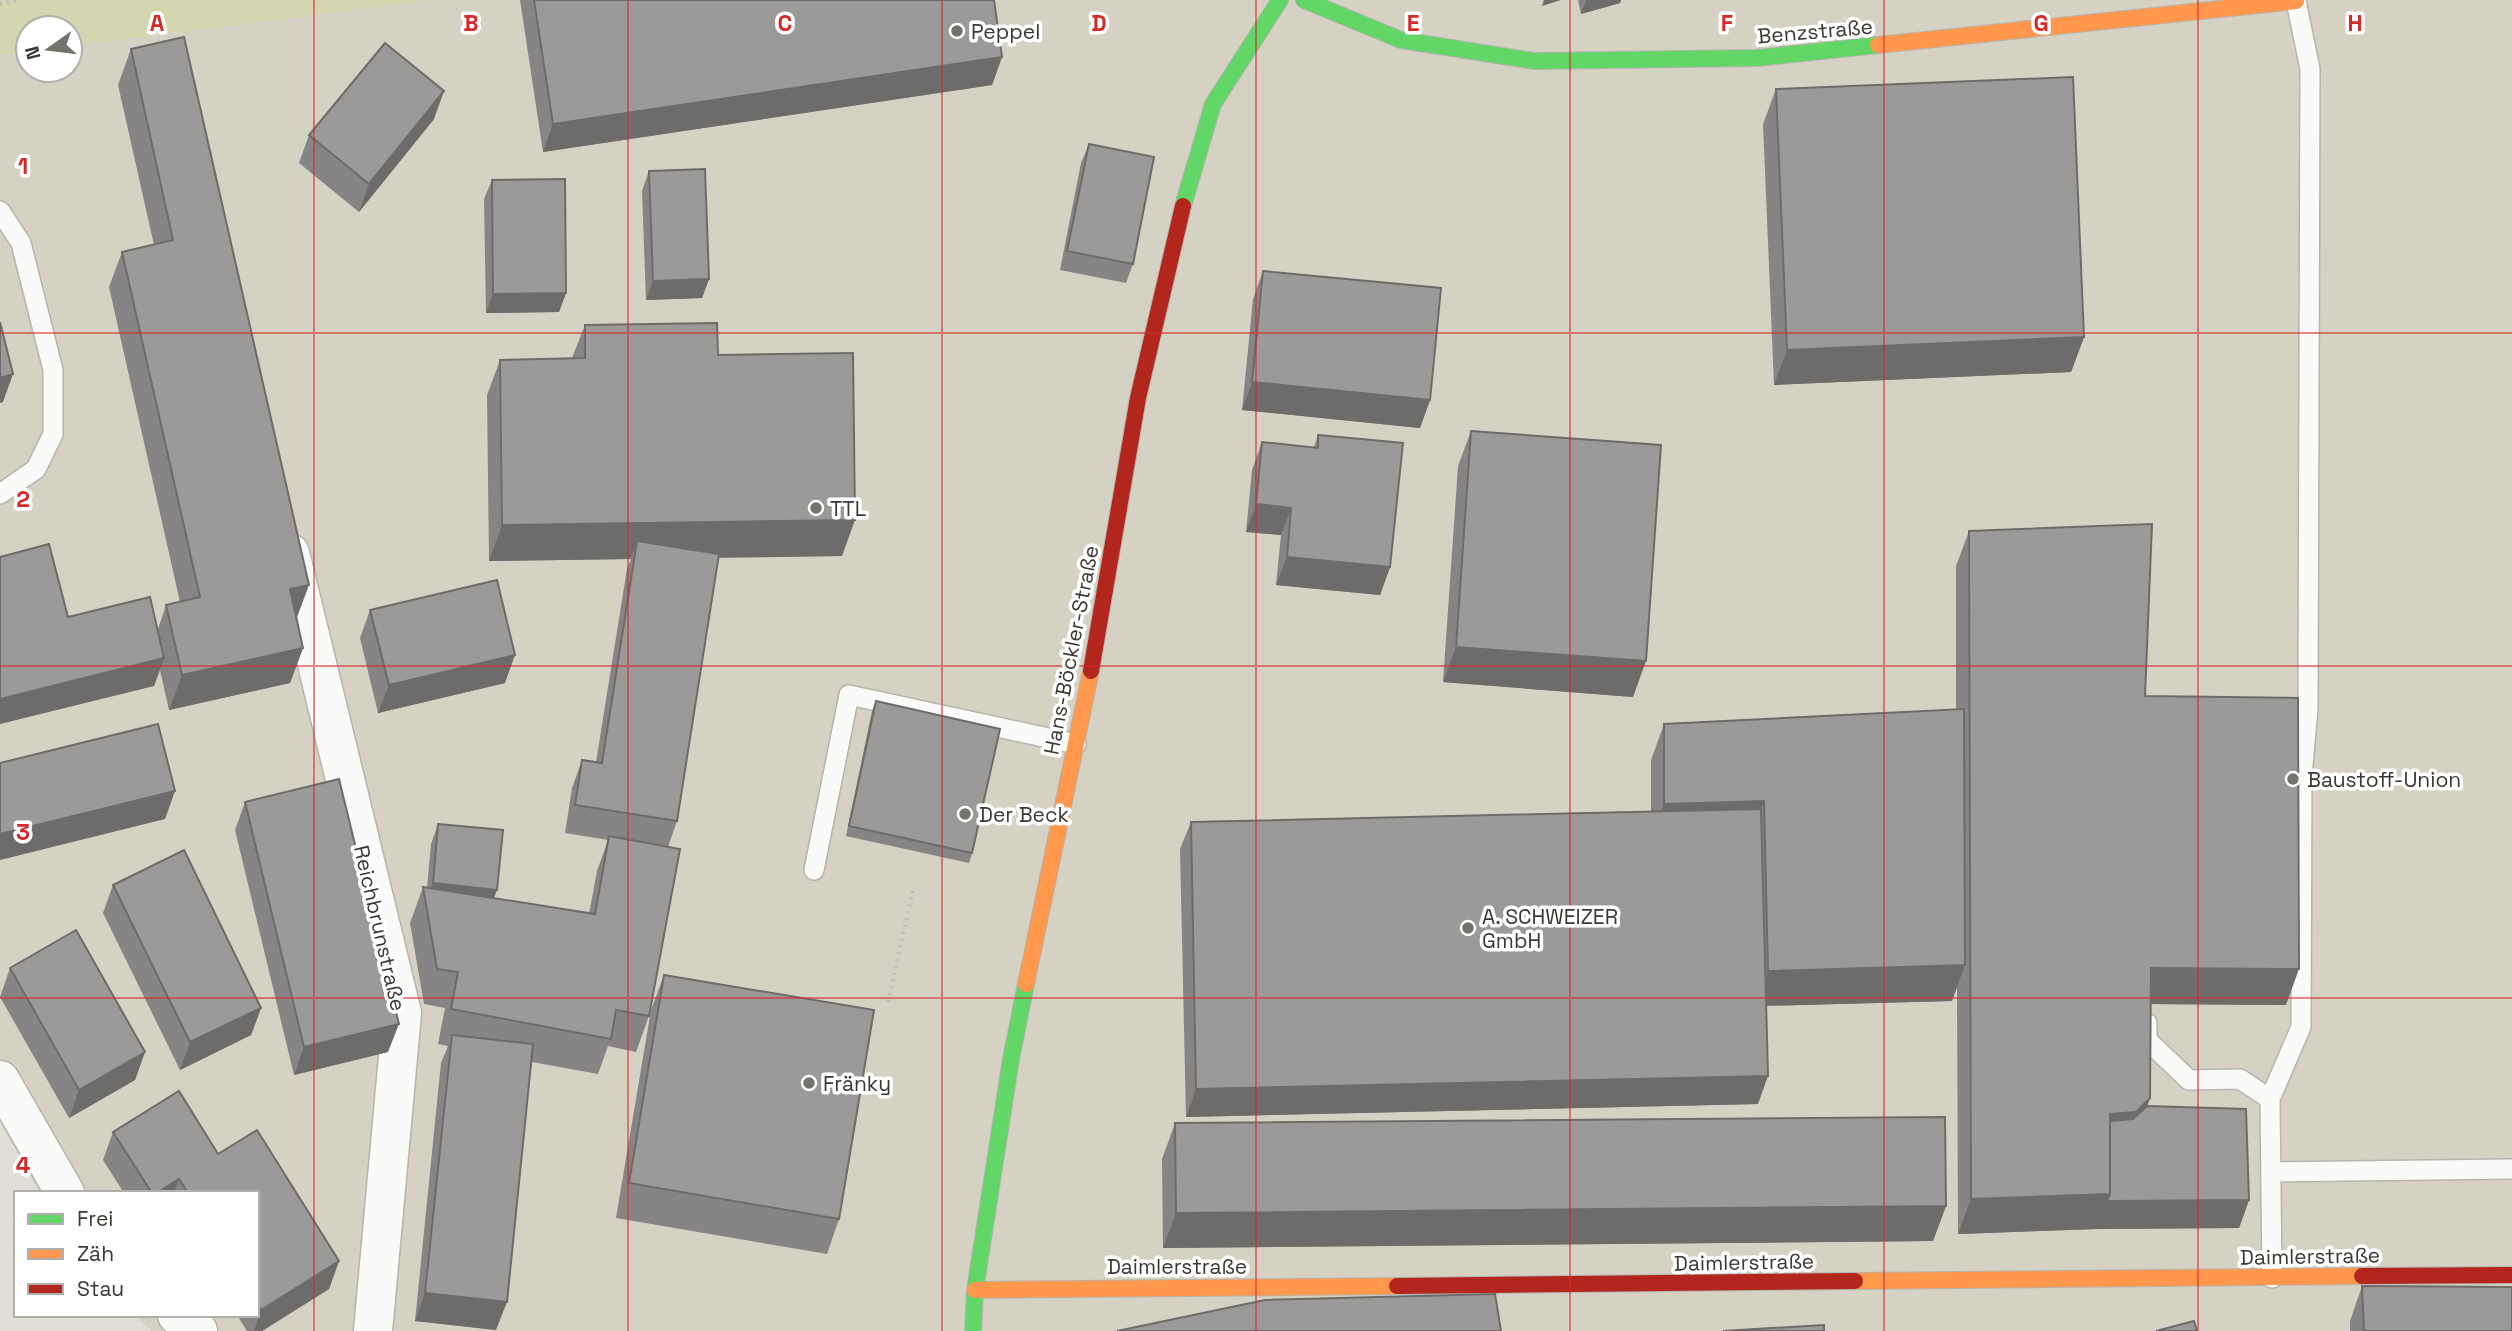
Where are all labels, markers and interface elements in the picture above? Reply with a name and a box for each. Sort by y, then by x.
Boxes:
text: A [150,8,165,38]
text: B [463,8,479,38]
text: C [778,8,792,38]
text: D [1091,8,1107,38]
text: E [1407,8,1419,38]
text: F [1721,8,1733,38]
text: G [2033,8,2049,38]
text: H [2347,8,2363,38]
street label: Benzstraße [1756,13,1874,49]
north arrow [14,14,84,84]
place label: Peppel [971,18,1040,45]
marker: Peppel [949,23,965,39]
text: N [19,44,47,62]
text: 1 [18,151,28,181]
text: 2 [16,484,30,514]
place label: TTL [830,495,866,522]
marker: TTL [808,500,824,516]
street label: Hans-Böckler-Straße [1037,543,1105,757]
place label: Baustoff-Union [2307,766,2461,793]
marker: Baustoff-Union [2285,771,2301,787]
place label: Der Beck [979,801,1069,828]
marker: Der Beck [957,806,973,822]
text: 3 [16,817,30,847]
street label: Reichbrunstraße [348,843,412,1013]
place label: A. SCHWEIZER GmbH [1482,903,1618,954]
marker: A. SCHWEIZER GmbH [1460,920,1476,936]
place label: Fränky [823,1070,891,1097]
marker: Fränky [801,1075,817,1091]
text: 4 [16,1150,31,1180]
legend [14,1191,259,1317]
text: Frei [77,1205,113,1232]
text: Zäh [77,1240,114,1267]
street label: Daimlerstraße [2240,1241,2380,1271]
street label: Daimlerstraße [1674,1247,1814,1277]
street label: Daimlerstraße [1107,1253,1247,1280]
text: Stau [77,1275,124,1302]

